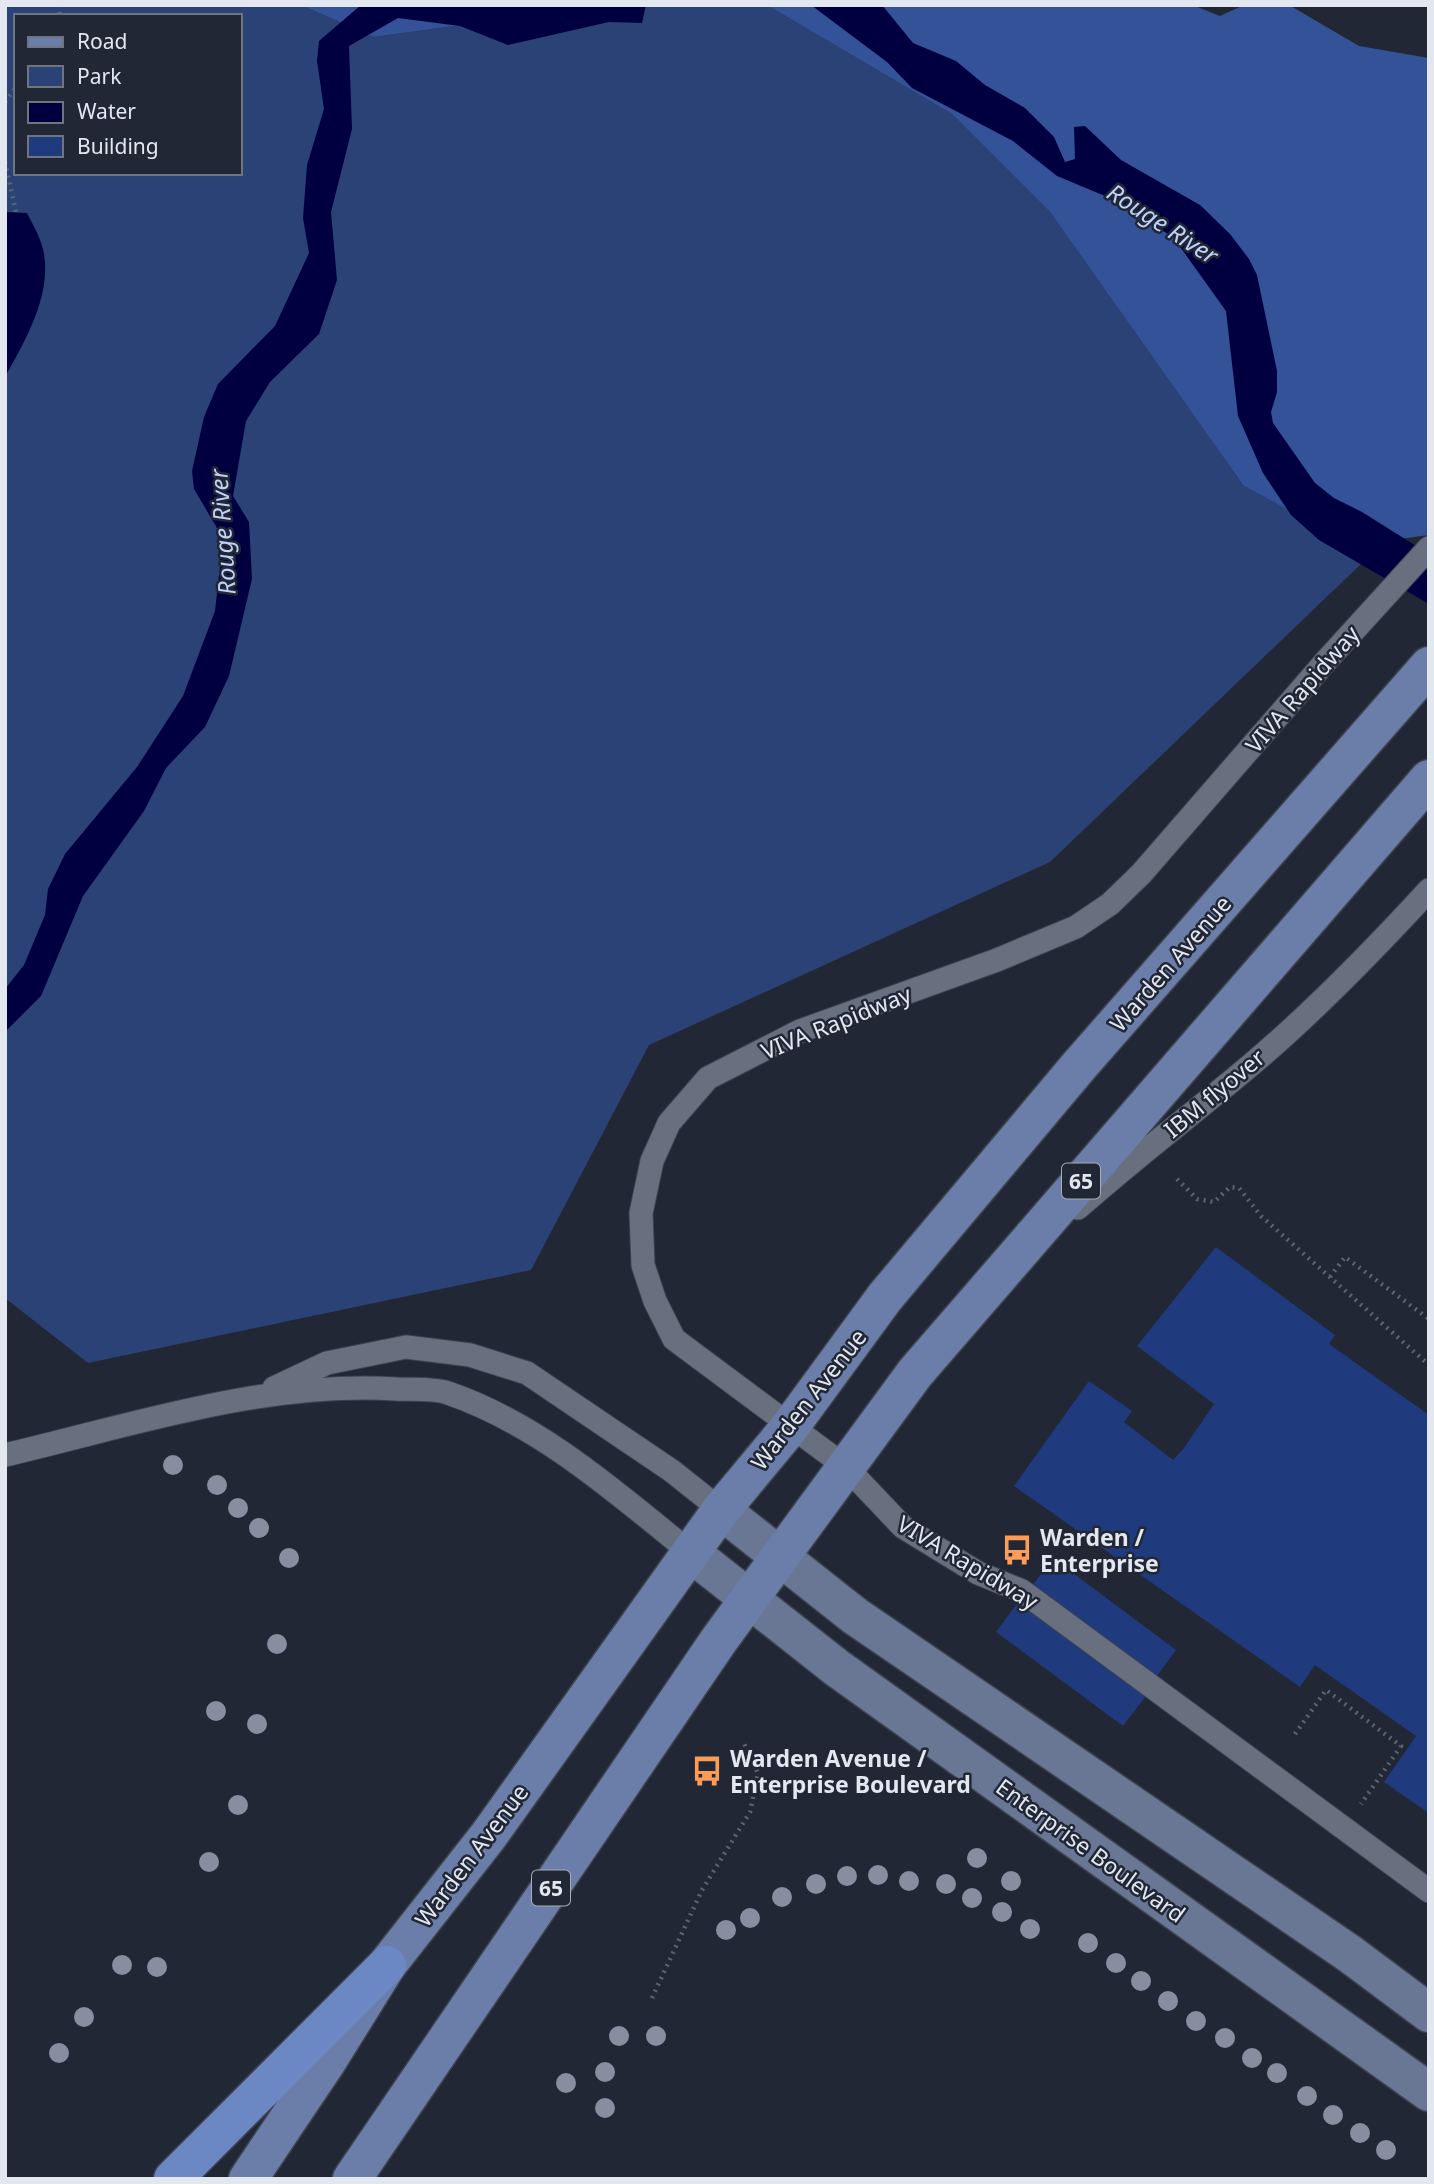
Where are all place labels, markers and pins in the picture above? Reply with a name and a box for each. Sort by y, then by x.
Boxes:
place label: Warden / Enterprise [1040,1521,1159,1579]
bus stop icon: Warden / Enterprise [1000,1533,1034,1567]
place label: Warden Avenue / Enterprise Boulevard [730,1742,971,1800]
bus stop icon: Warden Avenue / Enterprise Boulevard [690,1754,724,1788]

